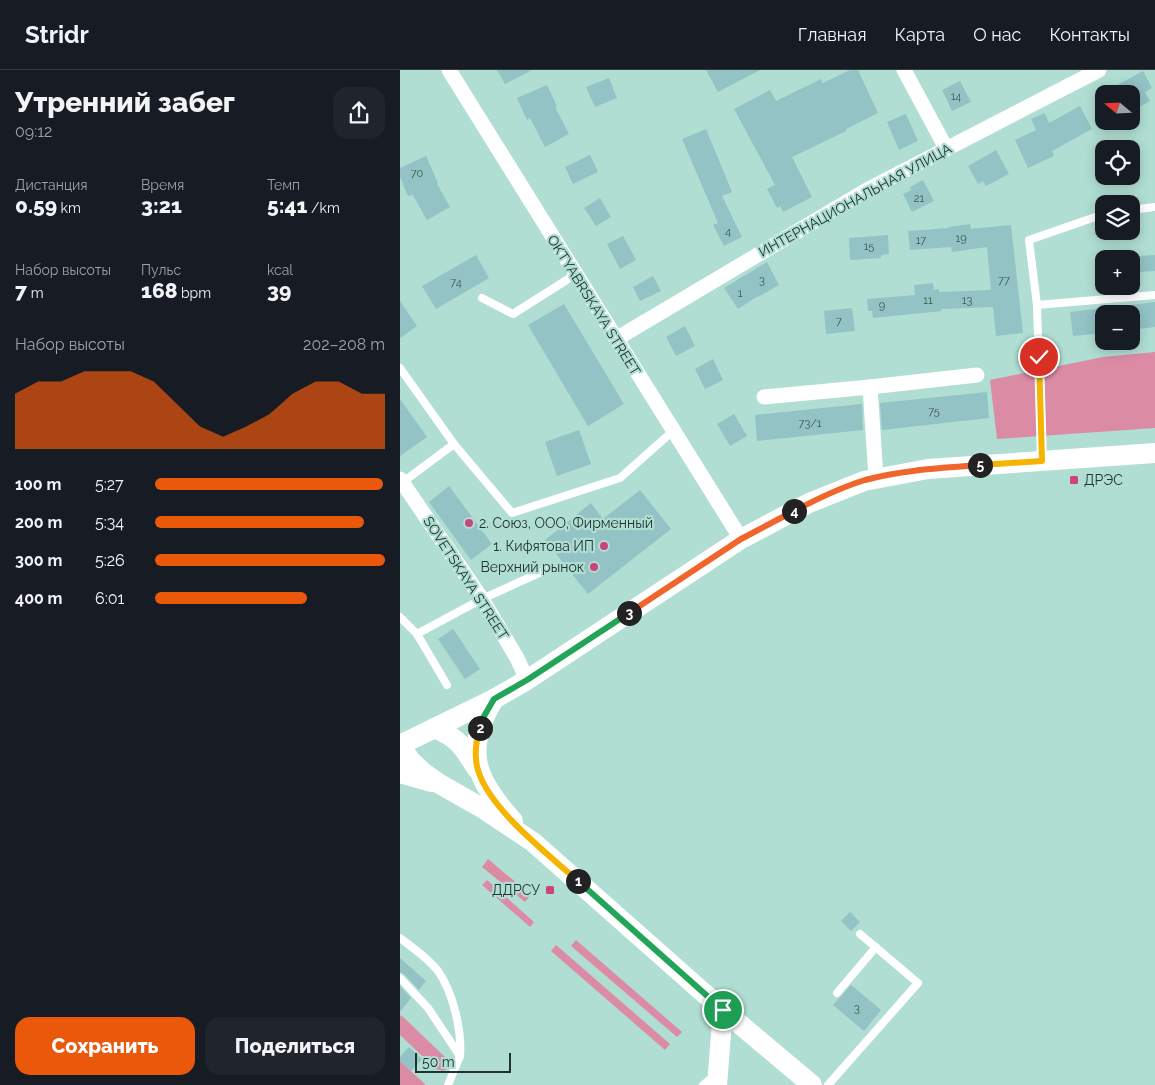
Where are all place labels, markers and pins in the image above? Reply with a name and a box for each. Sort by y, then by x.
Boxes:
pin [1018,336,1060,378]
pin: 5 [968,452,992,478]
place label: ДРЭС [1084,472,1123,488]
marker: ДРЭС [1068,474,1080,486]
pin: 4 [782,498,806,524]
place label: 2. Союз, ООО, Фирменный [479,515,653,531]
marker: 2. Союз, ООО, Фирменный [463,517,475,529]
place label: 1. Кифятова ИП [493,538,594,554]
marker: 1. Кифятова ИП [598,540,610,552]
place label: Верхний рынок [480,559,584,575]
marker: Верхний рынок [588,561,600,573]
pin: 3 [616,600,642,626]
pin: 2 [468,716,492,740]
pin: 1 [566,868,590,894]
place label: ДДРСУ [492,882,540,898]
marker: ДДРСУ [544,884,556,896]
pin [702,989,744,1031]

